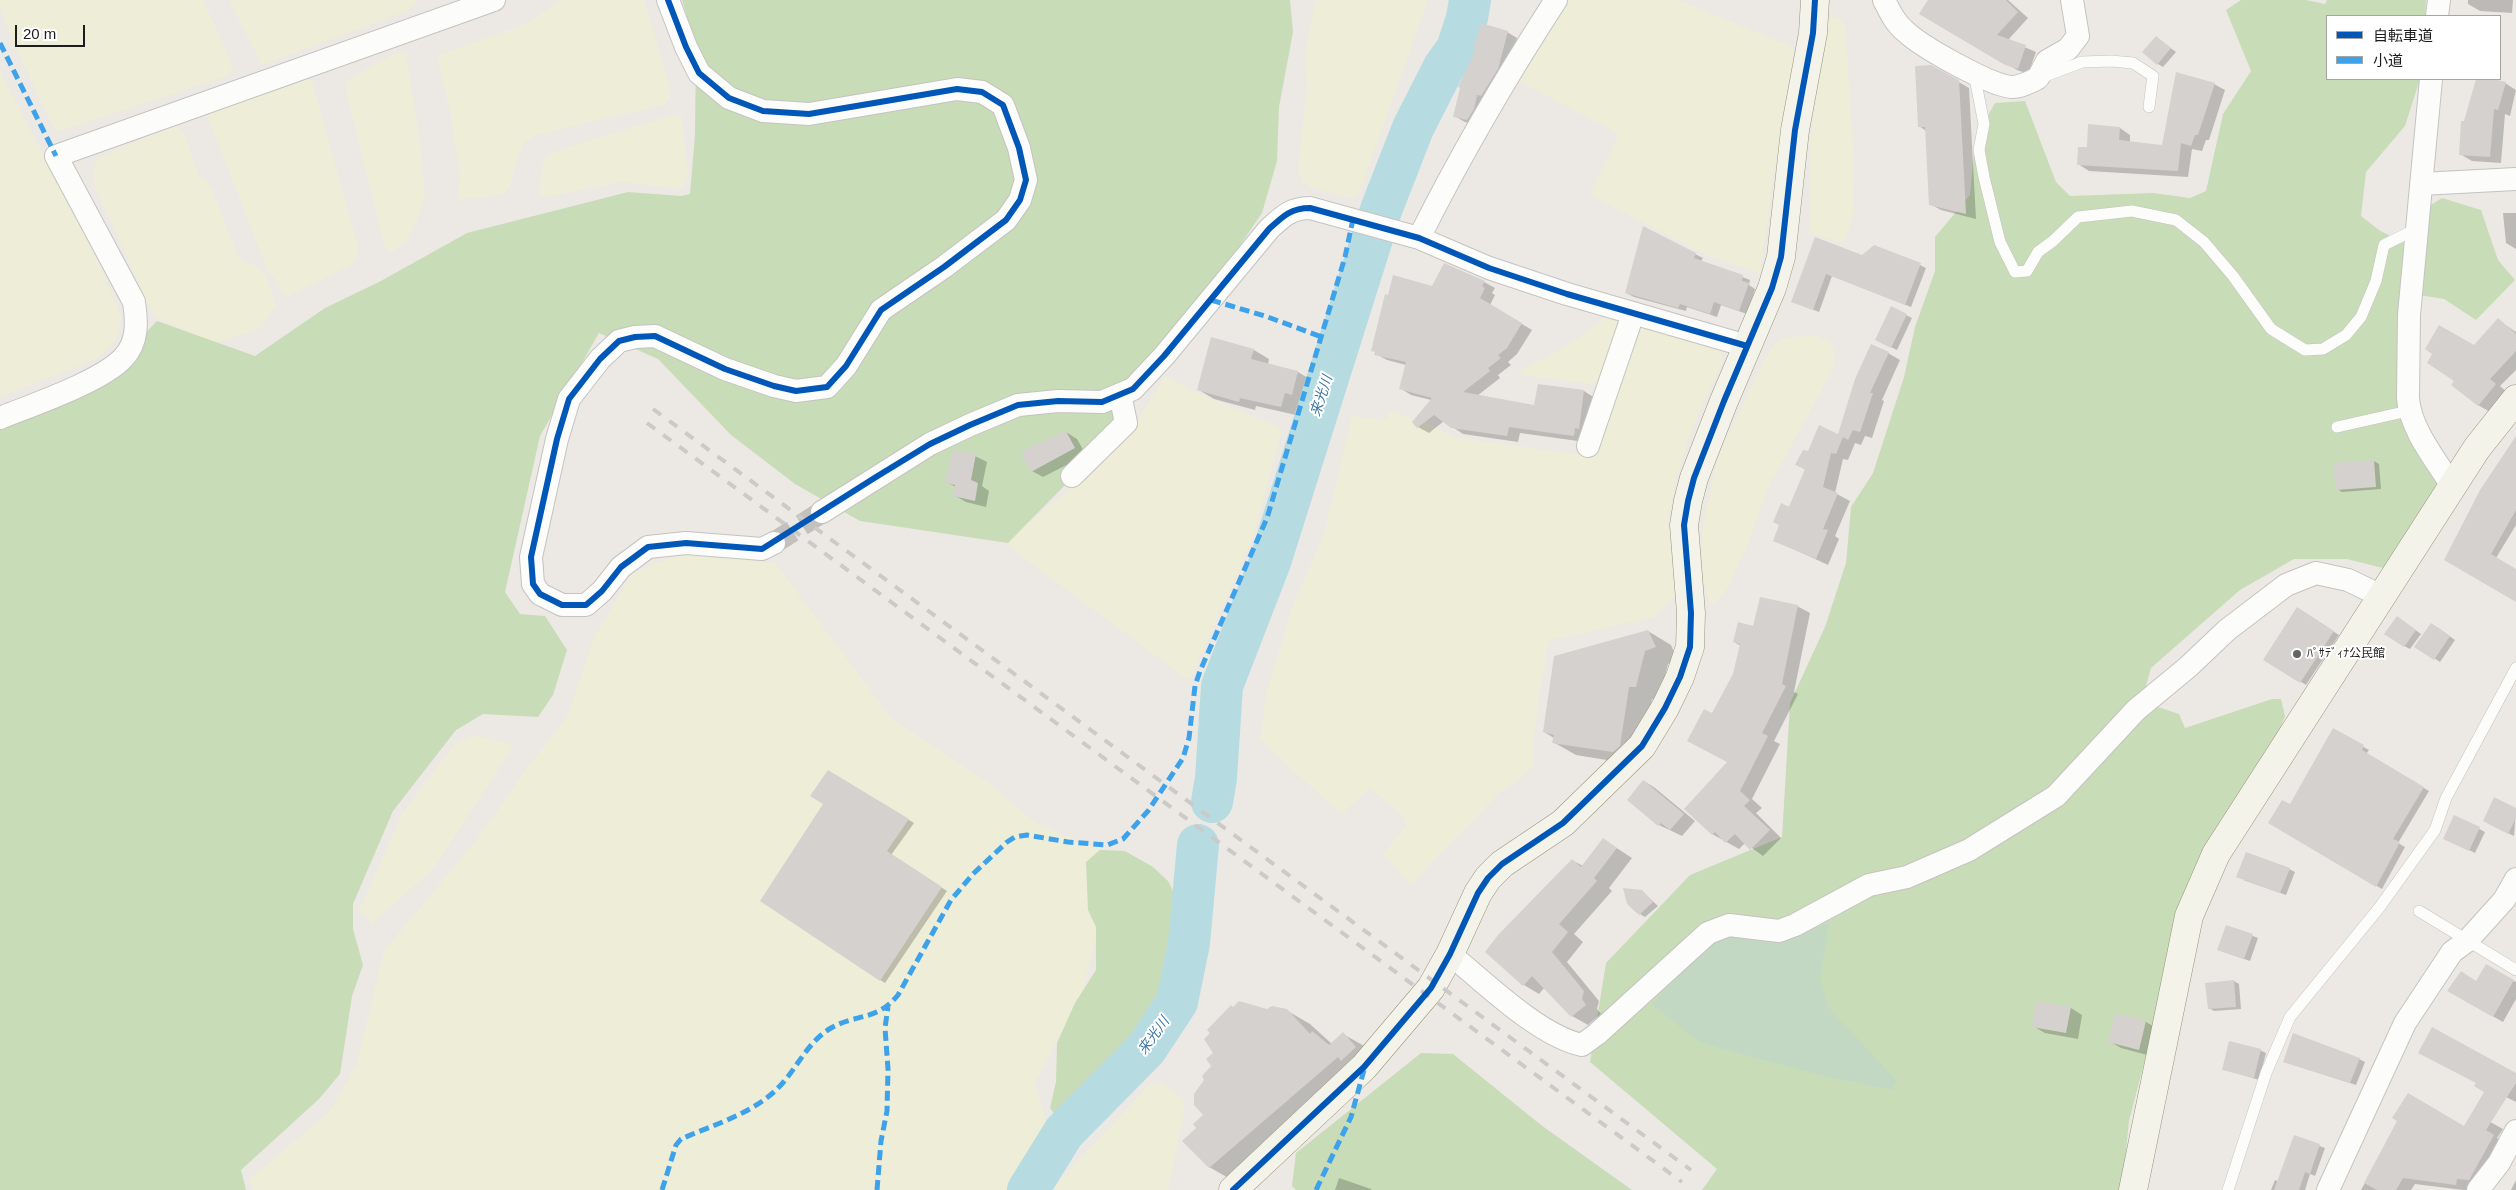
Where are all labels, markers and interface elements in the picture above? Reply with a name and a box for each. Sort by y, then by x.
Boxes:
scale bar [18,15,88,47]
legend [2326,15,2501,80]
text: 20 m [23,25,56,42]
text: 自転車道 [2373,27,2433,44]
text: 小道 [2373,52,2403,69]
water label: 来光川 [1308,373,1336,419]
place label: ﾊﾟｻﾃﾞｨﾅ公民館 [2307,647,2385,661]
marker: ﾊﾟｻﾃﾞｨﾅ公民館 [2291,648,2303,660]
water label: 来光川 [1135,1014,1173,1058]

